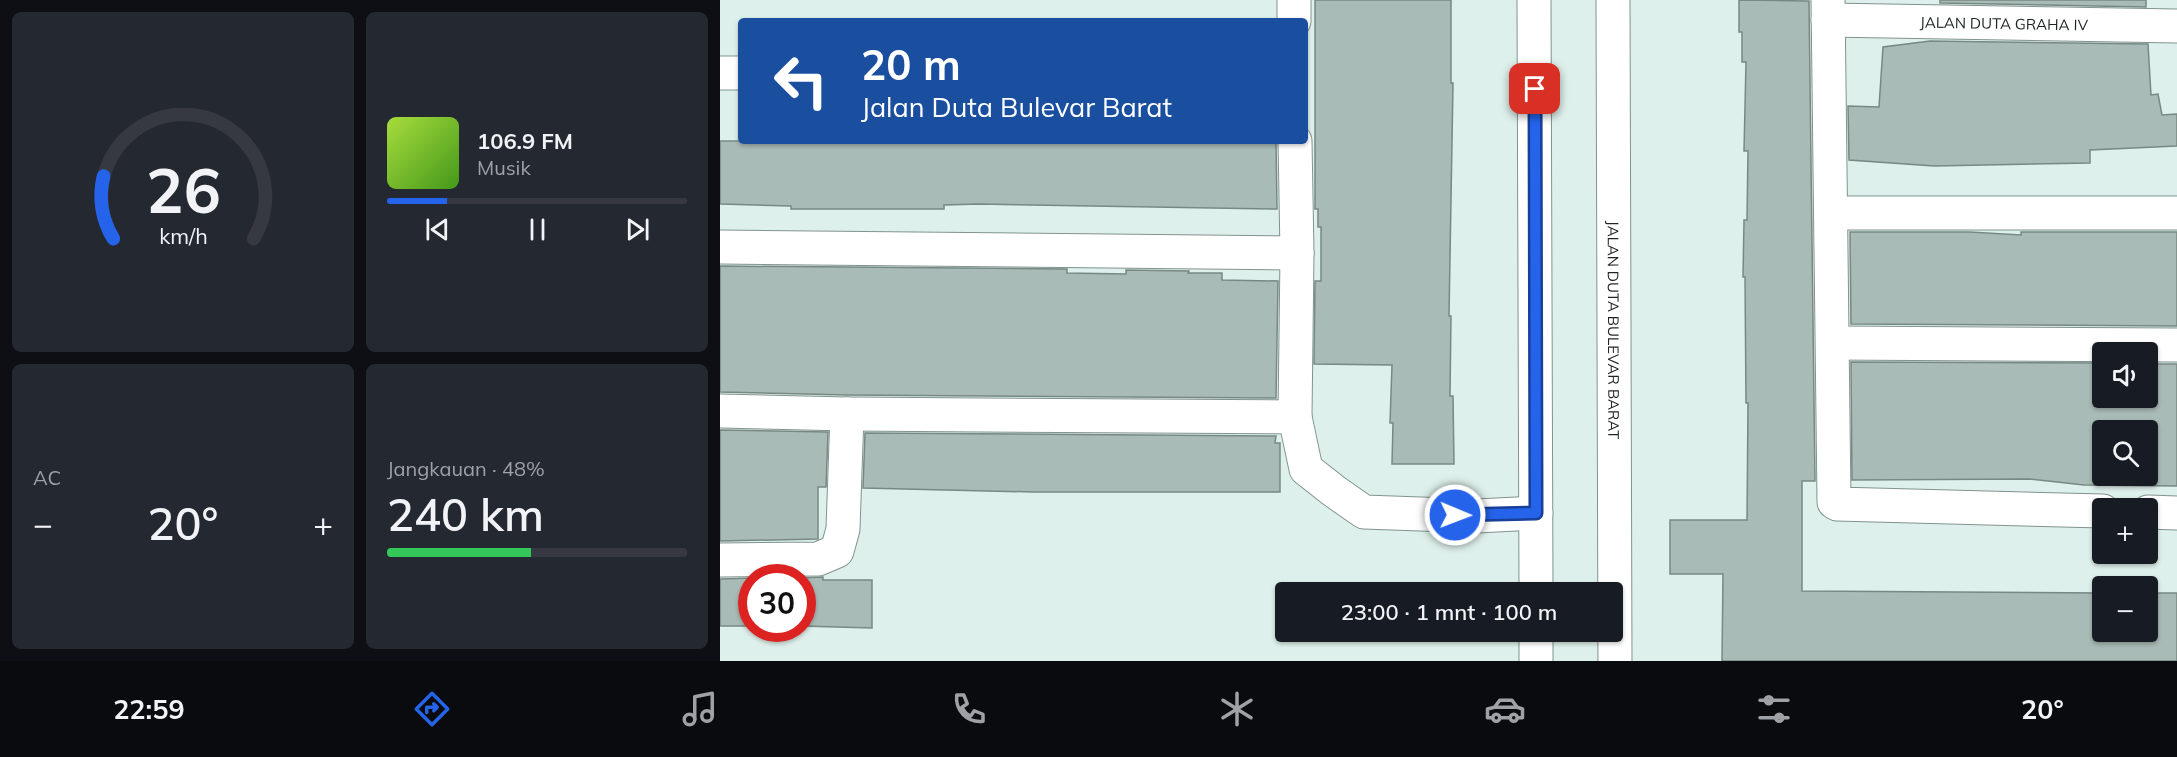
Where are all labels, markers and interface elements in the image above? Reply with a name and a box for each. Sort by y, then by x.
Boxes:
street label: JALAN DUTA GRAHA IV [1920,12,2089,34]
text: 20 m [861,38,961,91]
icon: left [762,42,840,120]
pin [1509,63,1560,114]
icon: arrive [1518,72,1551,105]
text: Jalan Duta Bulevar Barat [861,90,1172,124]
text: 106.9 FM [477,127,573,155]
text: 26 [146,150,220,229]
text: Musik [477,155,531,180]
icon: previous [421,213,454,246]
icon: pause [521,213,554,246]
icon: next [621,213,654,246]
street label: JALAN DUTA BULEVAR BARAT [1604,221,1624,439]
text: km/h [159,222,207,249]
map controls [2092,342,2158,642]
button: sound [2092,342,2158,408]
button: search [2092,420,2158,486]
text: Jangkauan · 48% [387,456,545,481]
text: AC [33,465,61,490]
position arrow [1423,483,1487,547]
text: 240 km [387,486,544,542]
text: 20° [148,495,218,551]
button: + [2092,498,2158,564]
text: − [33,503,53,544]
text: + [313,503,333,544]
speed limit sign: 30 [738,564,816,642]
button: − [2092,576,2158,642]
text: 23:00 · 1 mnt · 100 m [1341,598,1557,626]
icon: directions [411,688,453,730]
icon: music [679,688,721,730]
icon: phone [948,688,990,730]
icon: climate [1216,688,1258,730]
icon: car [1484,688,1526,730]
icon: filters [1753,688,1795,730]
text: 22:59 [113,692,185,726]
text: 20° [2021,692,2064,726]

